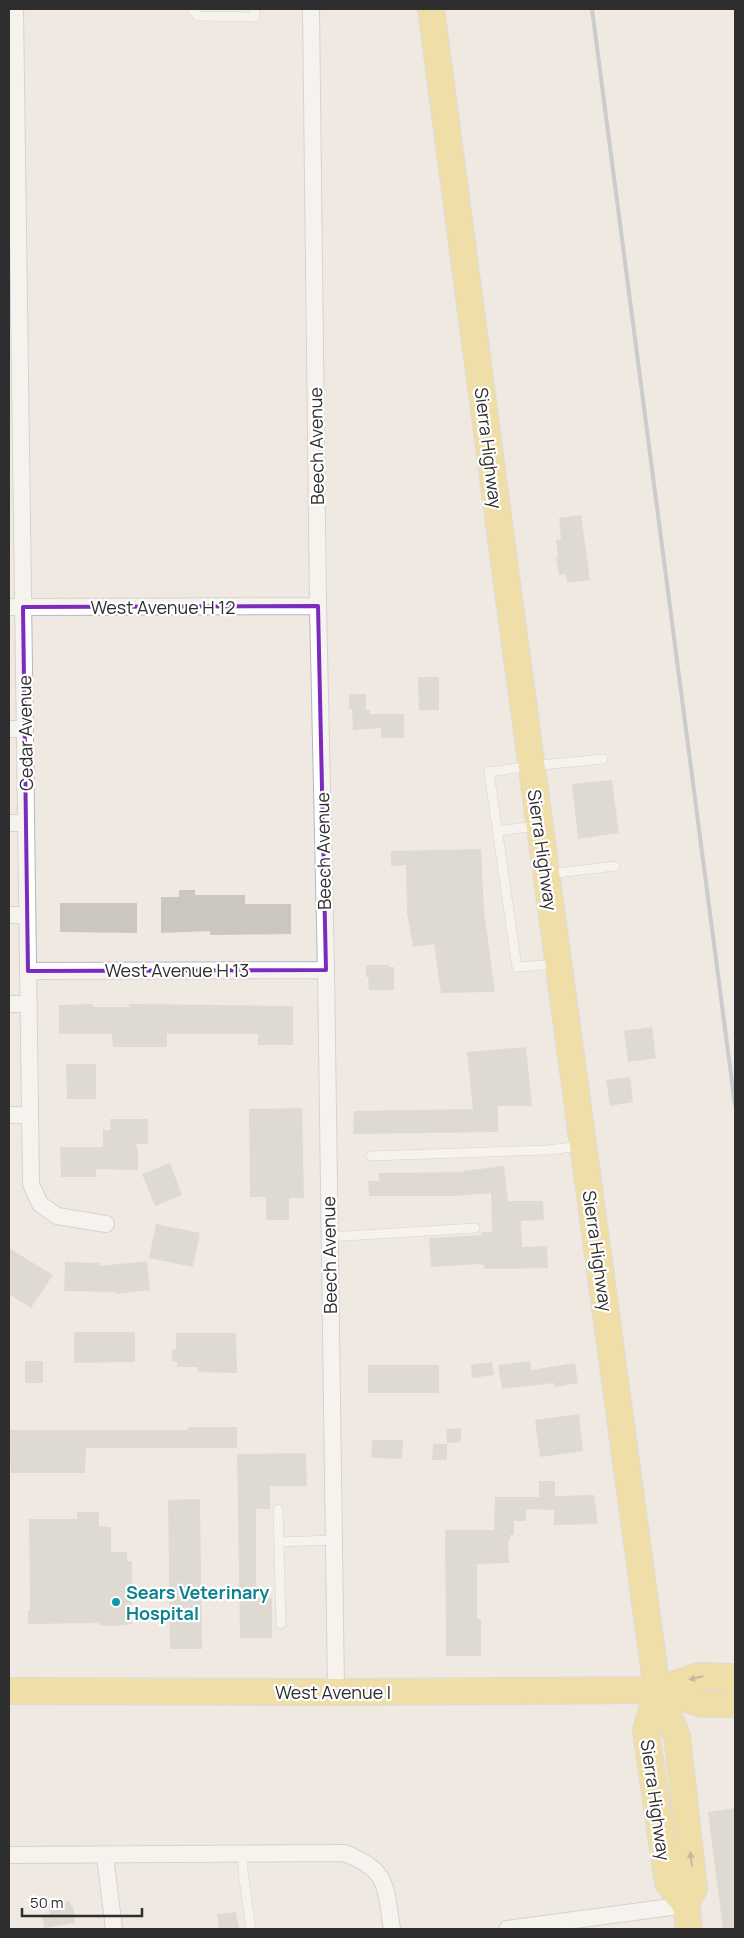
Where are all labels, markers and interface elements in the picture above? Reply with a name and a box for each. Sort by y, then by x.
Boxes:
street label: Sierra Highway [470,386,508,511]
street label: Beech Avenue [303,387,329,505]
street label: West Avenue H 12 [91,595,235,619]
street label: Cedar Avenue [12,675,38,791]
street label: Sierra Highway [523,788,563,913]
street label: Beech Avenue [310,792,336,910]
street label: West Avenue H 13 [105,958,249,982]
street label: Sierra Highway [578,1189,618,1314]
street label: Beech Avenue [316,1196,342,1314]
place label: Sears Veterinary Hospital [126,1580,269,1625]
marker: Sears Veterinary Hospital [110,1596,122,1608]
one-way arrow [688,1674,703,1682]
street label: West Avenue I [275,1680,391,1704]
street label: Sierra Highway [636,1738,676,1863]
one-way arrow [687,1851,695,1867]
scale bar [22,1886,142,1918]
text: 50 m [30,1892,64,1913]

